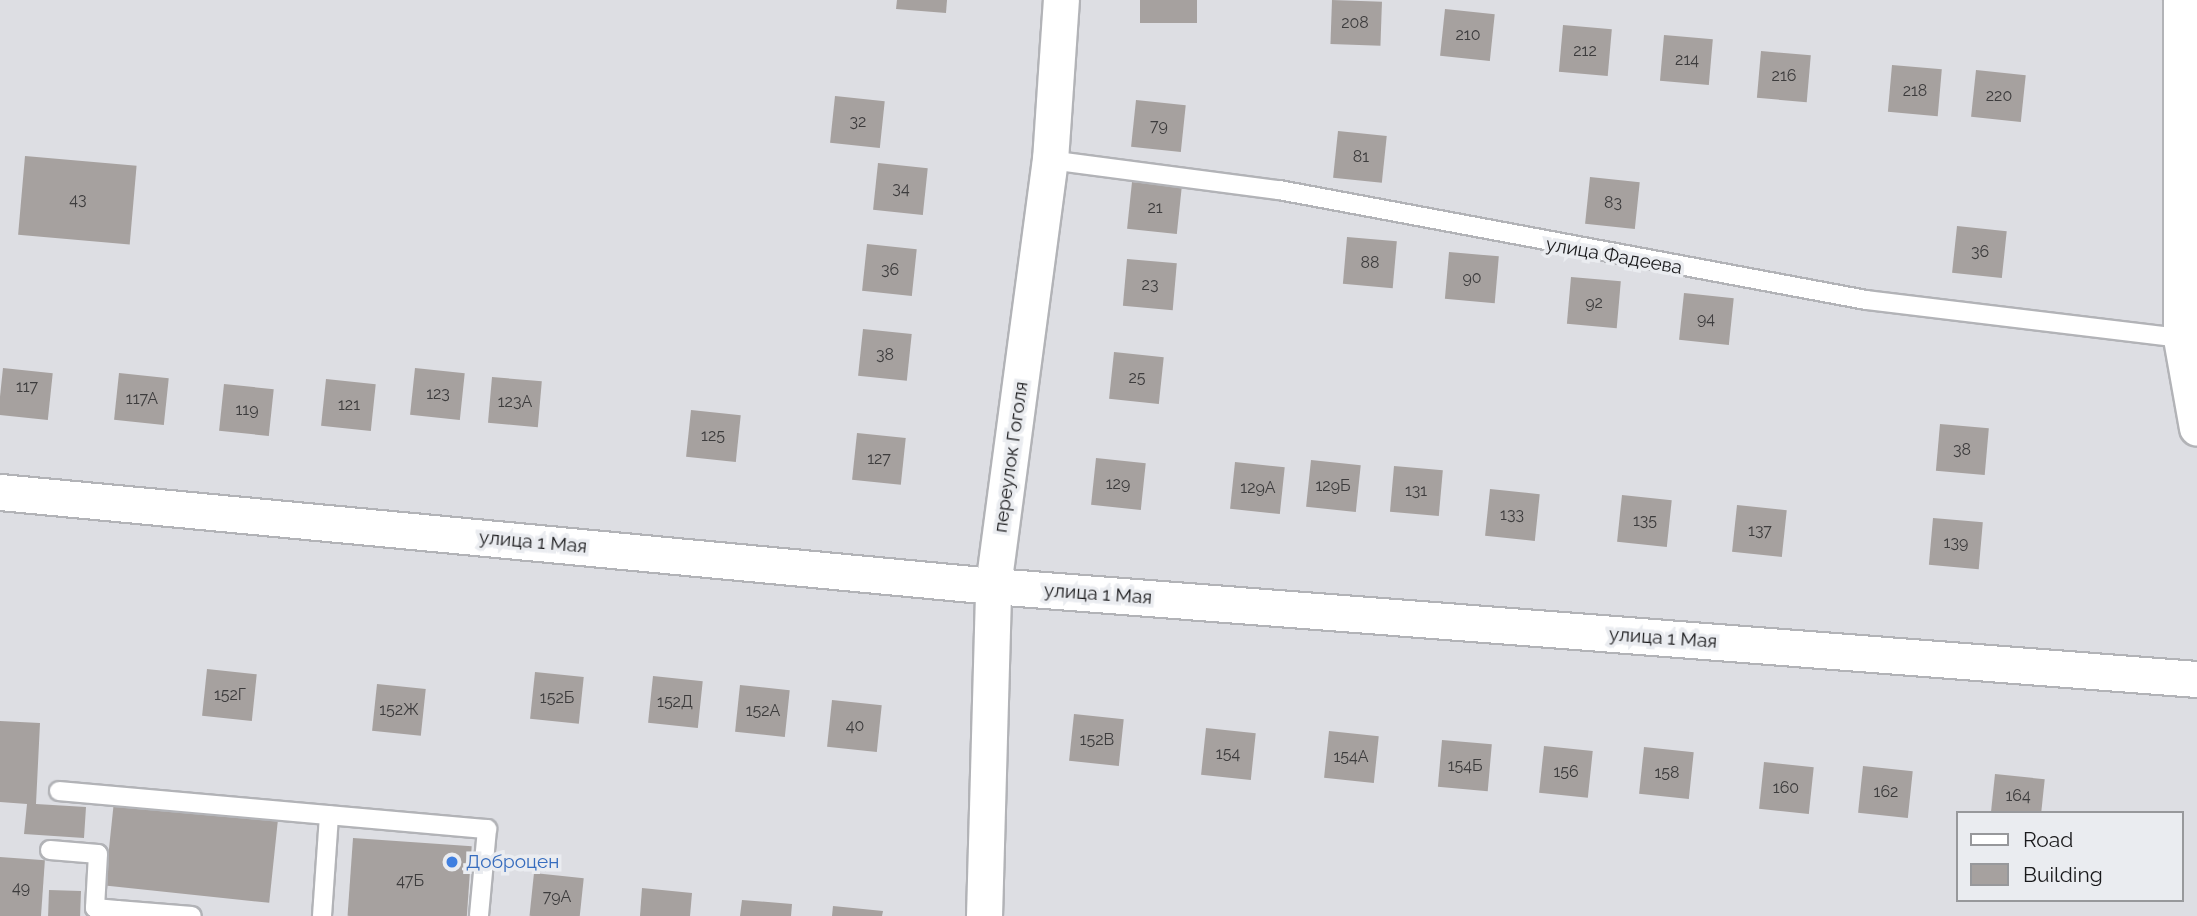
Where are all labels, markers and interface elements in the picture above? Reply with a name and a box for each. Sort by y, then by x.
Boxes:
house number: 208 [1341,13,1369,33]
house number: 210 [1456,25,1480,45]
house number: 212 [1573,41,1597,61]
house number: 214 [1675,50,1699,70]
house number: 216 [1772,66,1796,86]
house number: 218 [1903,81,1927,101]
house number: 220 [1986,86,2012,106]
house number: 32 [850,112,866,132]
house number: 79 [1150,116,1168,136]
house number: 81 [1353,147,1369,167]
house number: 34 [892,179,910,199]
house number: 43 [69,190,87,210]
house number: 83 [1604,193,1622,213]
house number: 21 [1147,198,1163,218]
street label: улица Фадеева [1544,233,1684,279]
house number: 36 [1971,242,1989,262]
house number: 88 [1361,253,1379,273]
house number: 36 [881,260,899,280]
house number: 90 [1462,268,1482,288]
house number: 23 [1142,275,1158,295]
house number: 92 [1585,293,1603,313]
house number: 94 [1697,309,1715,329]
house number: 38 [876,345,894,365]
house number: 25 [1128,368,1146,388]
house number: 117 [16,377,38,397]
street label: переулок Гоголя [989,380,1033,534]
house number: 123 [426,384,450,404]
house number: 117А [126,389,158,409]
house number: 123А [498,392,532,412]
house number: 121 [338,395,360,415]
house number: 119 [235,400,259,420]
house number: 125 [701,426,725,446]
house number: 38 [1953,440,1971,460]
house number: 127 [867,449,891,469]
house number: 129 [1106,474,1130,494]
house number: 129Б [1316,476,1350,496]
house number: 129А [1240,478,1276,498]
house number: 131 [1405,481,1427,501]
house number: 133 [1500,505,1524,525]
house number: 135 [1633,511,1657,531]
house number: 137 [1748,521,1772,541]
street label: улица 1 Мая [478,526,588,558]
house number: 139 [1944,533,1968,553]
street label: улица 1 Мая [1043,579,1153,609]
street label: улица 1 Мая [1608,623,1718,653]
house number: 152Г [214,685,246,705]
house number: 152Б [540,688,574,708]
house number: 152Д [657,692,693,712]
house number: 152Ж [379,700,419,720]
house number: 152А [746,701,780,721]
house number: 40 [846,716,864,736]
house number: 152В [1080,730,1114,750]
house number: 154 [1216,744,1240,764]
house number: 154А [1333,747,1369,767]
house number: 154Б [1448,756,1482,776]
house number: 156 [1553,762,1579,782]
house number: 158 [1654,763,1680,783]
house number: 160 [1773,778,1799,798]
house number: 162 [1874,782,1898,802]
house number: 164 [2005,786,2031,806]
legend [1955,811,2183,902]
text: Road [2023,827,2073,852]
place label: Доброцен [466,851,559,873]
marker: Доброцен [444,854,460,870]
text: Building [2023,862,2103,887]
house number: 47Б [396,871,424,891]
house number: 49 [12,878,30,898]
house number: 79А [543,887,571,907]

